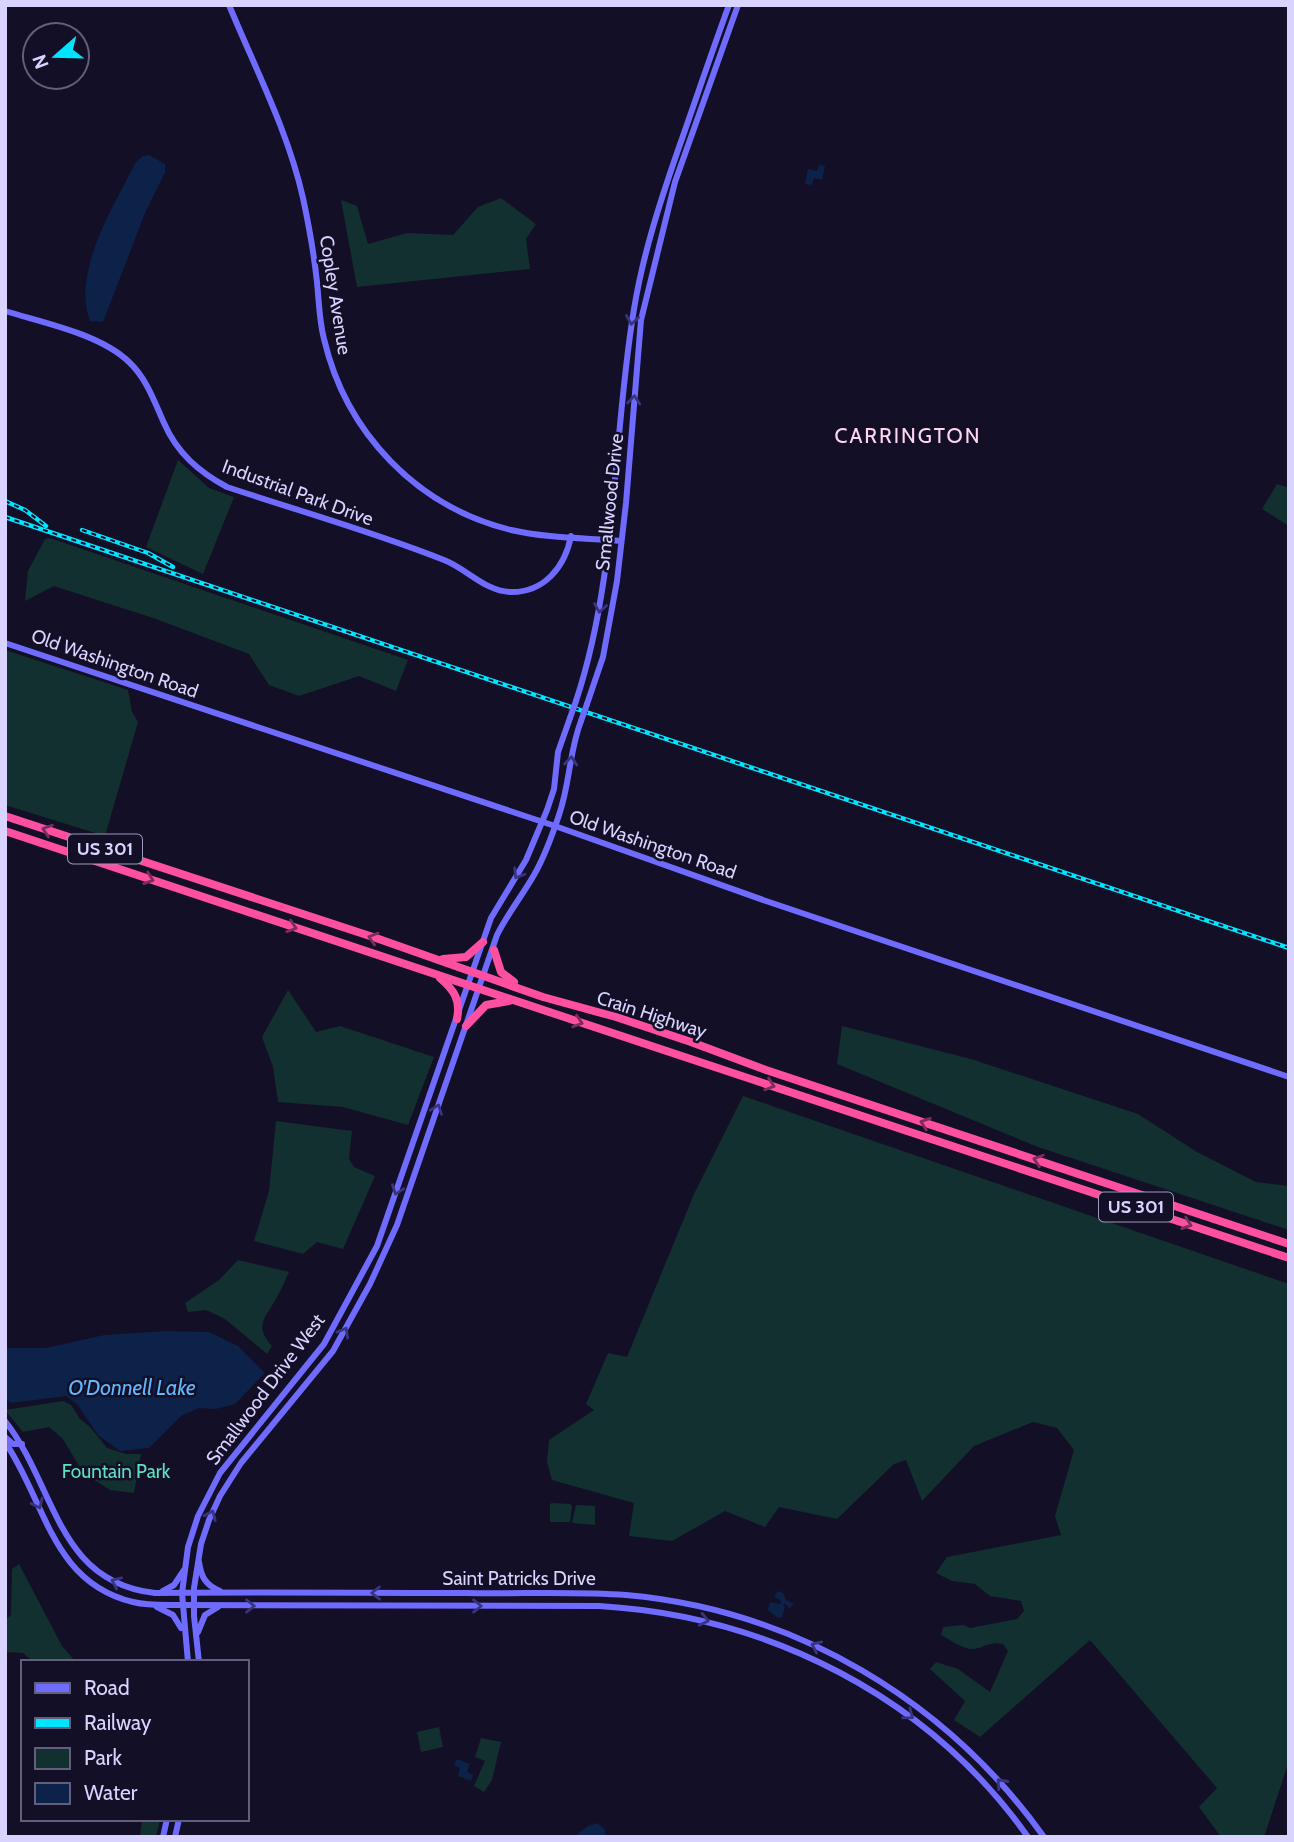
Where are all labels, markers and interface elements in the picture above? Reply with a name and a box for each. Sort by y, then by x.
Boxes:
north arrow [21,21,91,91]
text: N [27,51,54,72]
street label: Copley Avenue [315,234,356,357]
one-way arrow [625,315,640,326]
one-way arrow [626,395,641,406]
district label: CARRINGTON [835,423,982,448]
street label: Smallwood Drive [591,432,628,572]
street label: Industrial Park Drive [219,454,377,531]
one-way arrow [593,602,608,614]
street label: Old Washington Road [28,624,201,703]
one-way arrow [563,755,578,766]
street label: Old Washington Road [566,805,739,884]
one-way arrow [42,823,54,838]
road number: US 301 [68,834,142,864]
one-way arrow [514,866,527,879]
one-way arrow [142,871,154,885]
one-way arrow [285,919,298,933]
one-way arrow [367,931,379,946]
street label: Crain Highway [594,986,710,1043]
one-way arrow [571,1014,584,1028]
one-way arrow [764,1077,776,1092]
one-way arrow [429,1104,443,1116]
one-way arrow [920,1117,932,1131]
one-way arrow [1032,1154,1045,1168]
one-way arrow [391,1183,405,1196]
road number: US 301 [1099,1192,1173,1222]
one-way arrow [1181,1216,1193,1230]
street label: Smallwood Drive West [201,1309,330,1469]
one-way arrow [336,1326,349,1339]
water label: O'Donnell Lake [68,1375,196,1400]
park label: Fountain Park [62,1460,171,1483]
one-way arrow [29,1497,43,1509]
one-way arrow [203,1510,217,1522]
street label: Saint Patricks Drive [442,1567,596,1590]
one-way arrow [111,1576,123,1590]
one-way arrow [370,1585,381,1601]
one-way arrow [245,1598,256,1614]
one-way arrow [473,1598,483,1614]
one-way arrow [698,1612,710,1627]
one-way arrow [811,1640,823,1654]
legend [21,1660,248,1821]
text: Road [84,1675,130,1700]
one-way arrow [901,1707,914,1720]
text: Railway [84,1710,152,1735]
text: Park [84,1745,122,1770]
one-way arrow [997,1778,1009,1791]
text: Water [84,1780,138,1805]

